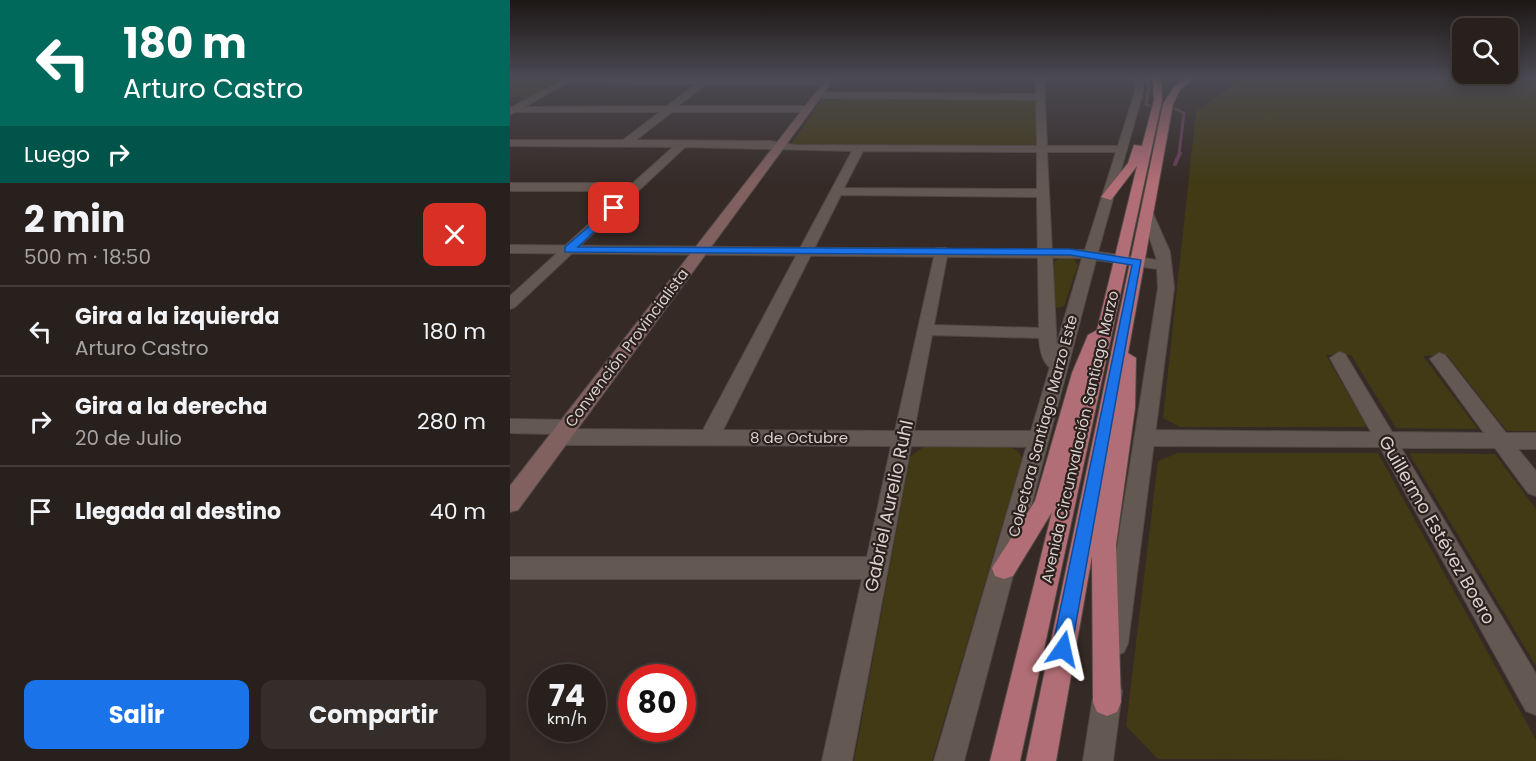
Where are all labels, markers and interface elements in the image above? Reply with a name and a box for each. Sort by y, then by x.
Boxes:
text: 180 m [123,14,247,73]
map controls [1452,18,1518,84]
button: search [1452,18,1518,84]
icon: left [24,24,102,102]
text: Arturo Castro [123,70,303,107]
icon: right [102,138,135,171]
text: Luego [24,139,90,170]
pin [588,182,639,233]
icon: arrive [597,191,630,224]
text: 2 min [24,194,125,245]
button: close [423,203,486,266]
text: 500 m · 18:50 [24,243,151,271]
street label: Convención Provincialista [560,264,693,431]
street label: Avenida Circunvalación Santiago Marzo [1036,289,1123,585]
text: Gira a la izquierda [75,301,279,332]
street label: Colectora Santiago Marzo Este [1003,313,1082,539]
icon: left [24,315,57,348]
text: 180 m [423,316,486,347]
text: Arturo Castro [75,334,209,362]
text: Gira a la derecha [75,391,268,422]
icon: right [24,405,57,438]
text: 280 m [417,406,486,437]
street label: Gabriel Aurelio Ruhl [858,418,919,594]
text: 20 de Julio [75,424,182,452]
street label: 8 de Octubre [750,427,848,448]
street label: Guillermo Estévez Boero [1373,431,1502,629]
icon: arrive [24,495,57,528]
text: Llegada al destino [75,496,281,527]
text: 40 m [430,496,486,527]
position arrow [1031,617,1095,681]
speed limit sign: 80 [618,664,696,742]
text: 74 [549,674,585,717]
button: Salir [24,680,249,749]
button: Compartir [261,680,486,749]
text: km/h [547,708,587,729]

